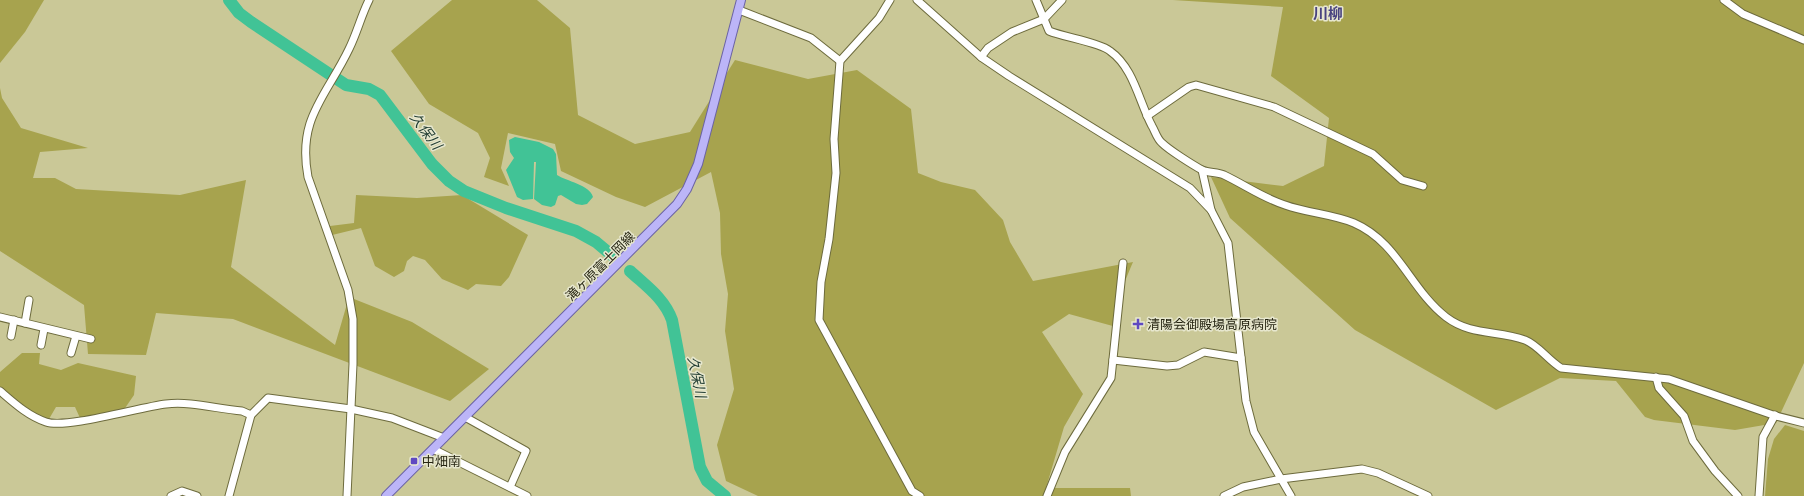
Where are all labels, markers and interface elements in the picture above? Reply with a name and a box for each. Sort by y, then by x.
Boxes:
district label: 川柳 [1313,3,1343,24]
water label: 久保川 [405,108,448,155]
street label: 滝ヶ原富士岡線 [561,227,639,305]
place label: 清陽会御殿場高原病院 [1147,315,1277,334]
marker: 清陽会御殿場高原病院 [1132,318,1144,330]
water label: 久保川 [683,354,712,402]
place label: 中畑南 [422,452,461,471]
marker: 中畑南 [409,456,419,466]

